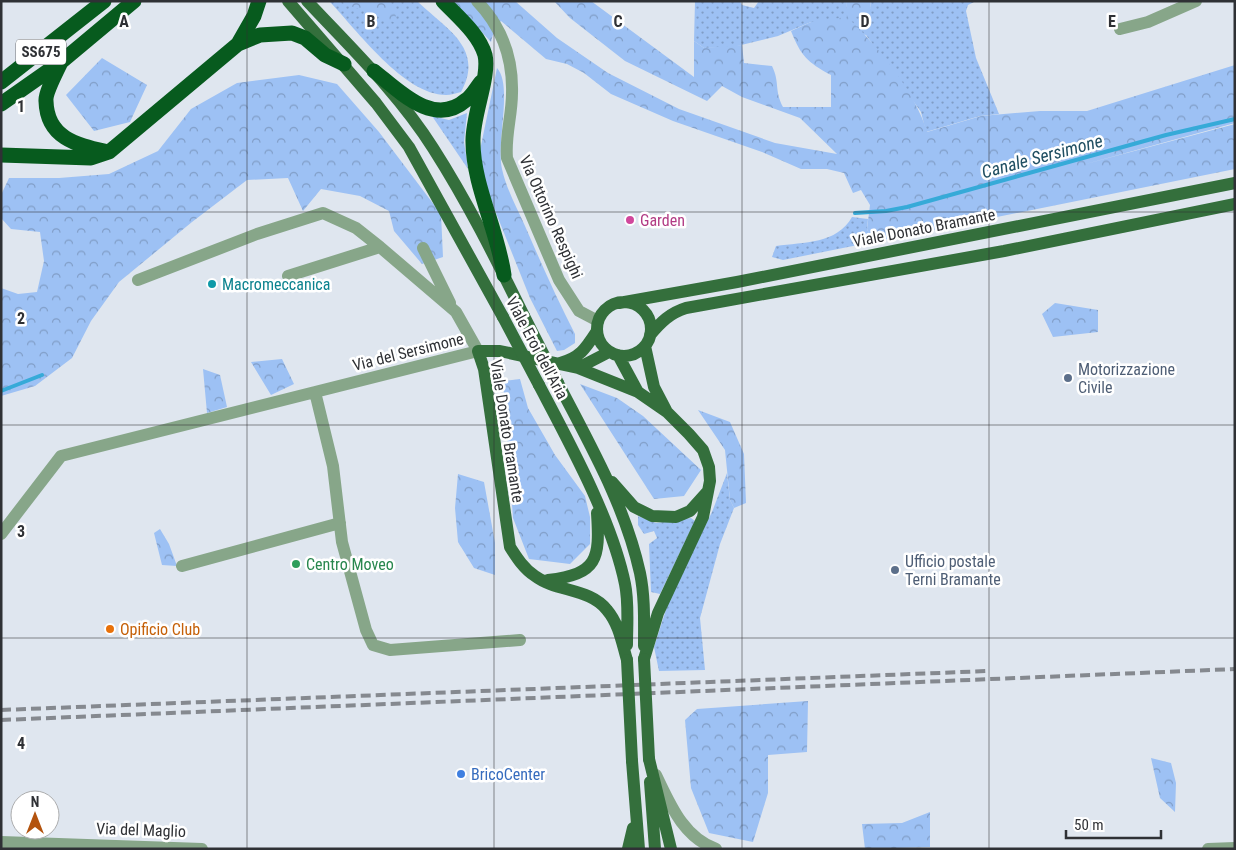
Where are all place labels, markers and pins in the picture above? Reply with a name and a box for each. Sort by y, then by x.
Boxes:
place label: Garden [640,211,685,230]
marker: Garden [624,214,636,226]
place label: Macromeccanica [222,275,330,294]
marker: Macromeccanica [206,278,218,290]
place label: Motorizzazione Civile [1078,360,1175,397]
marker: Motorizzazione Civile [1062,372,1074,384]
place label: Ufficio postale Terni Bramante [905,552,1001,589]
place label: Centro Moveo [306,555,394,574]
marker: Centro Moveo [290,558,302,570]
marker: Ufficio postale Terni Bramante [889,564,901,576]
place label: Opificio Club [120,620,200,639]
marker: Opificio Club [104,623,116,635]
place label: BricoCenter [471,765,545,784]
marker: BricoCenter [455,768,467,780]

